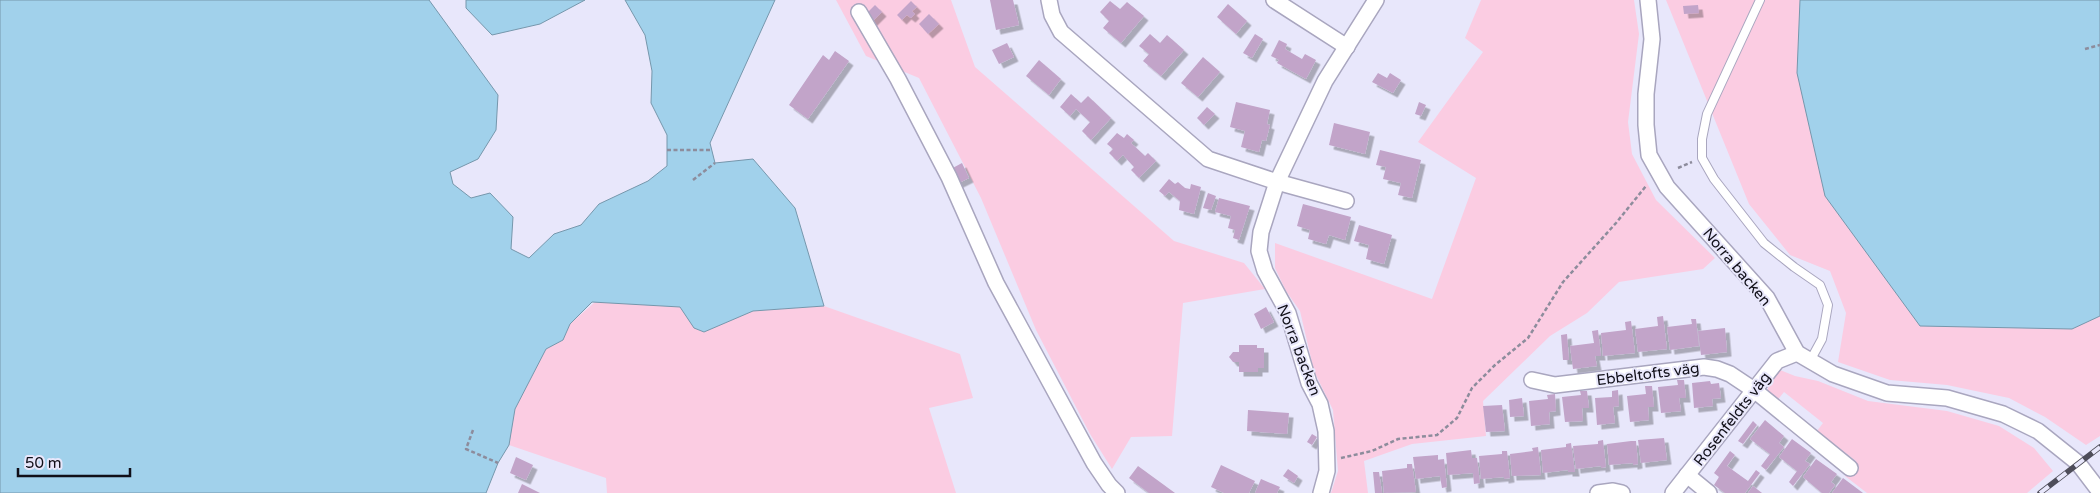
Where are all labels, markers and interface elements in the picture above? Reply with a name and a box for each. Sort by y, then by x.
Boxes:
street label: Norra backen [1699,224,1775,310]
street label: Norra backen [1273,302,1325,398]
street label: Ebbeltofts väg [1596,359,1700,389]
street label: Rosenfeldts väg [1690,369,1774,469]
scale bar [18,446,130,478]
text: 50 m [25,454,62,472]

